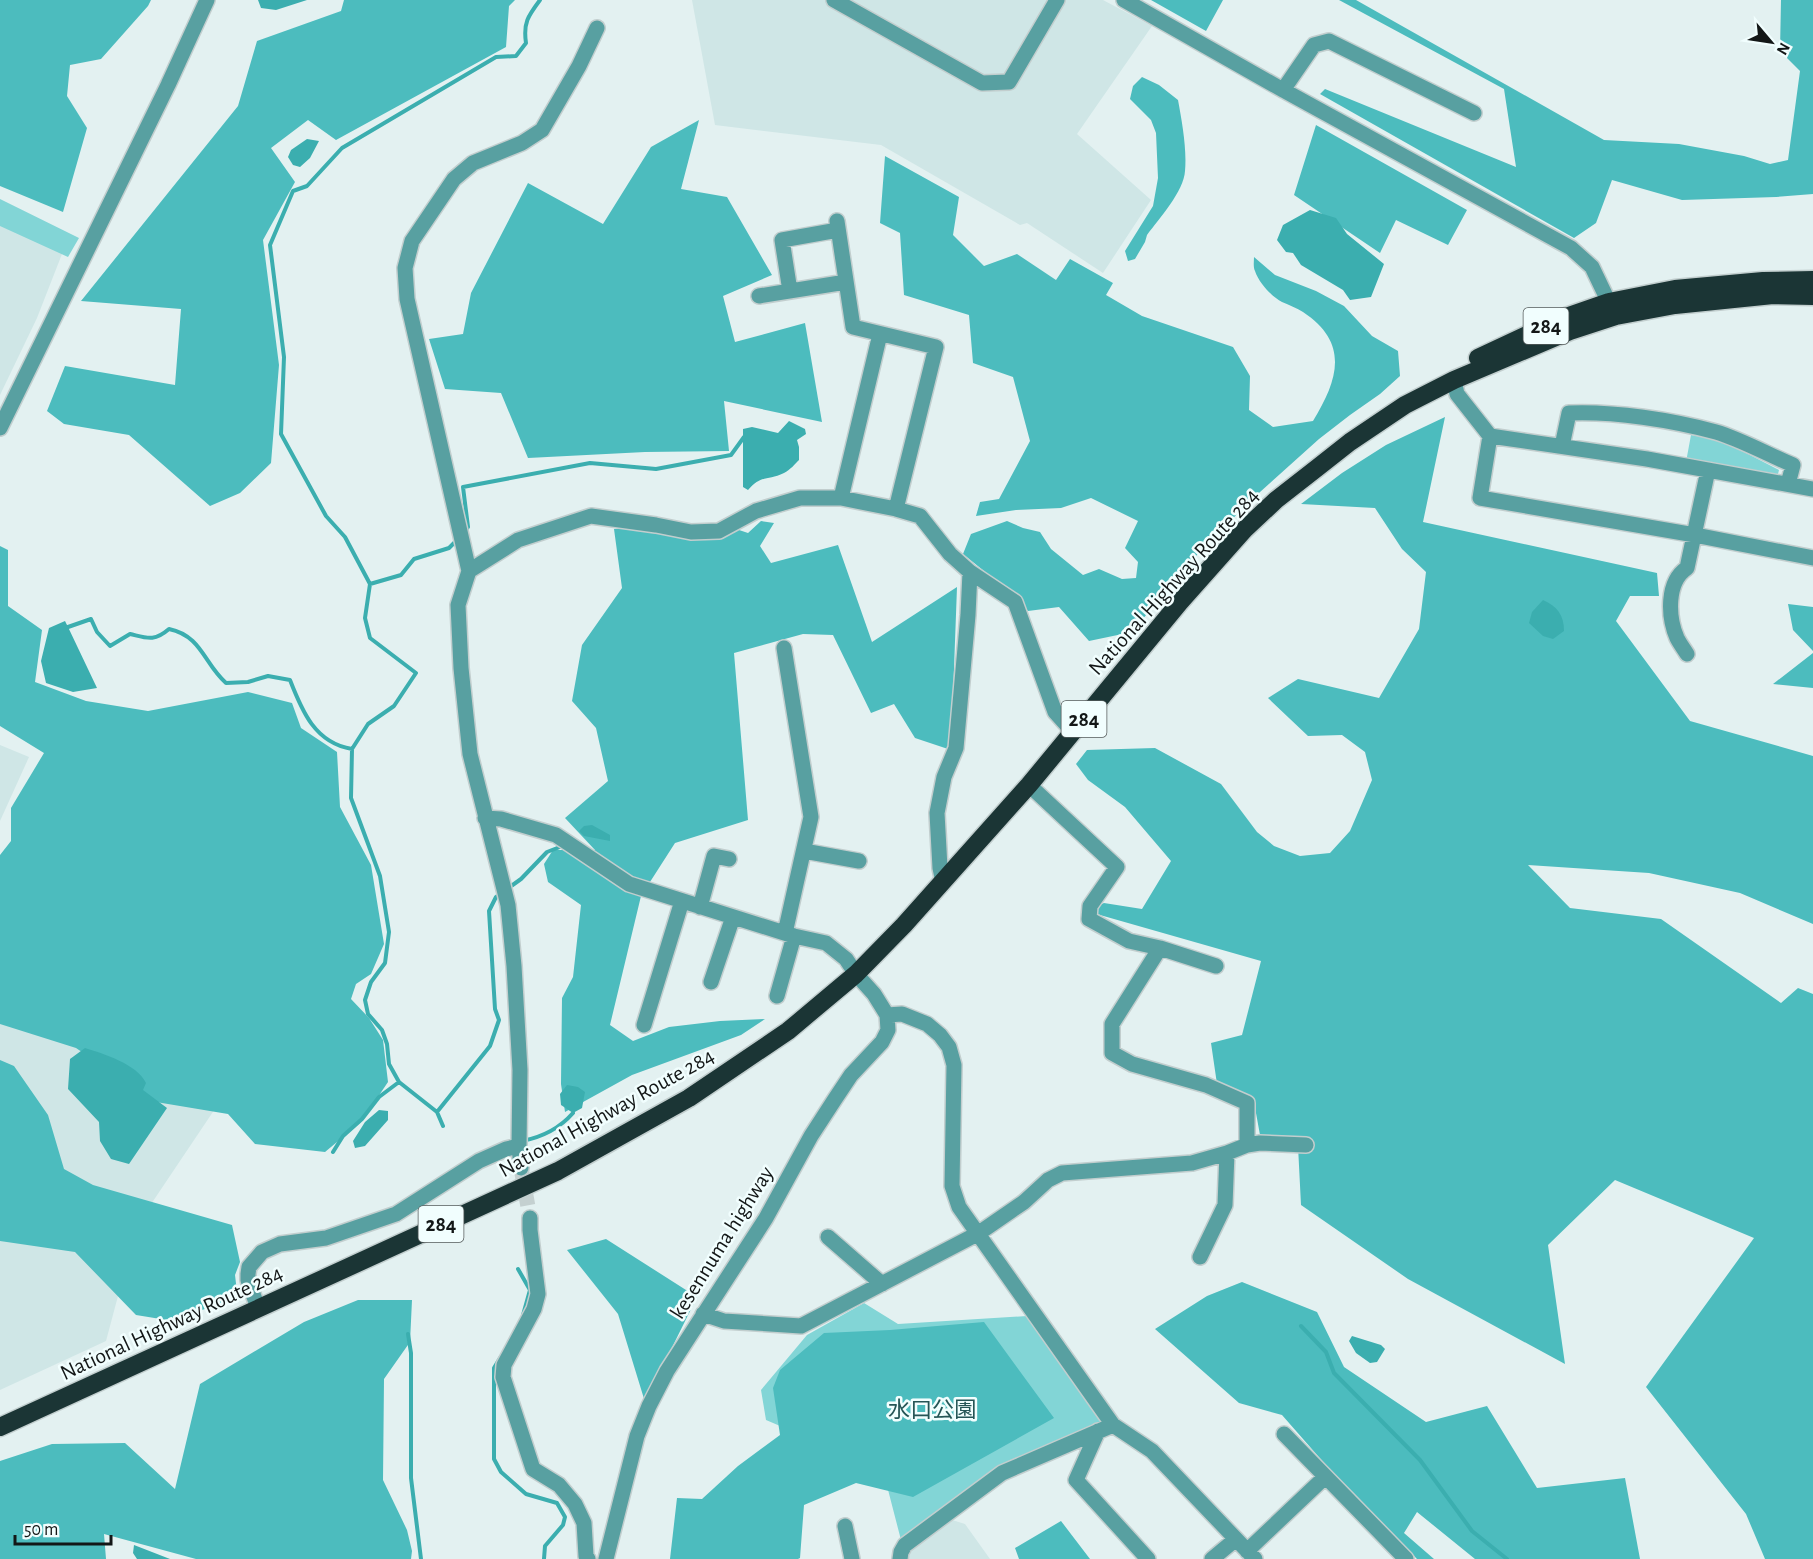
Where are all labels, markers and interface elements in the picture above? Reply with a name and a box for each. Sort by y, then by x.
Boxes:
north arrow [1741,12,1801,72]
text: N [1774,40,1793,58]
road number: 284 [1524,308,1568,344]
street label: National Highway Route 284 [1084,484,1263,679]
road number: 284 [1062,701,1106,737]
street label: National Highway Route 284 [495,1044,718,1181]
street label: kesennuma highway [666,1162,778,1323]
road number: 284 [418,1206,464,1242]
street label: National Highway Route 284 [57,1262,286,1384]
park label: 水口公園 [888,1398,976,1421]
scale bar [15,1508,111,1546]
text: 50 m [24,1521,58,1539]

